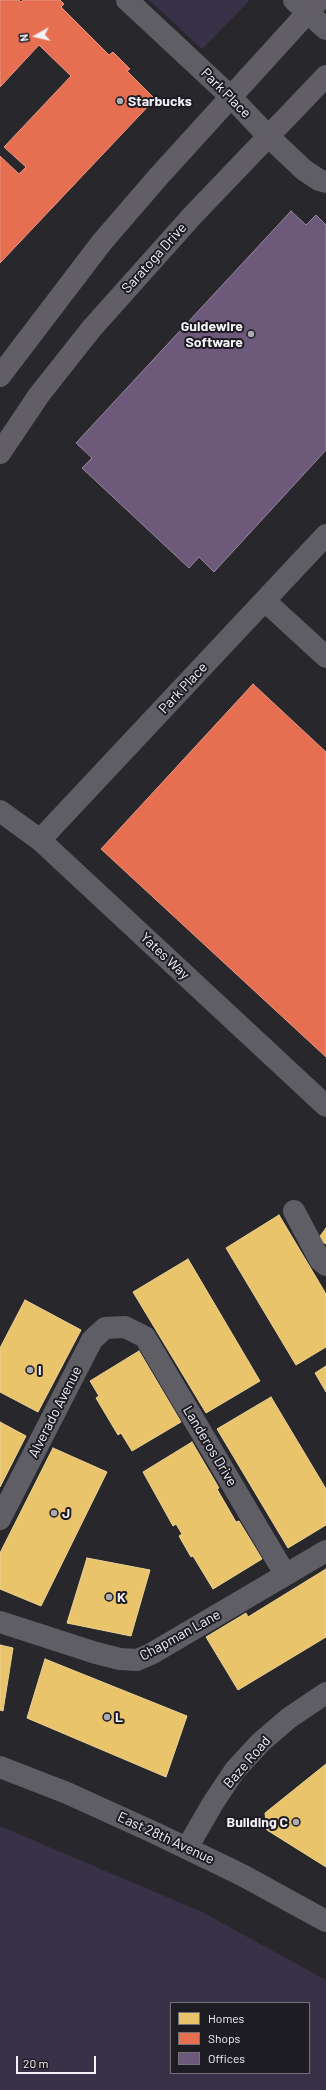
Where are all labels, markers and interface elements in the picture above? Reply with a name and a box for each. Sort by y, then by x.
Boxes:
north arrow [16,16,56,56]
text: N [17,33,31,42]
street label: Park Place [198,65,254,121]
place label: Starbucks [128,93,192,109]
marker: Starbucks [115,96,125,106]
street label: Saratoga Drive [118,219,190,297]
place label: Guidewire Software [181,318,243,350]
marker: Guidewire Software [246,329,256,339]
street label: Park Place [155,659,211,717]
street label: Yates Way [137,929,193,983]
place label: I [38,1362,42,1378]
street label: Alverado Avenue [25,1363,85,1461]
marker: I [25,1365,35,1375]
street label: Landeros Drive [179,1403,241,1489]
place label: J [62,1505,70,1521]
marker: J [49,1508,59,1518]
place label: K [117,1589,126,1605]
marker: K [104,1592,114,1602]
street label: Chapman Lane [137,1606,223,1664]
place label: L [115,1709,123,1725]
marker: L [102,1712,112,1722]
street label: Baze Road [220,1733,274,1791]
street label: East 28th Avenue [115,1808,217,1868]
place label: Building C [227,1814,288,1830]
marker: Building C [291,1817,301,1827]
legend [170,2002,310,2074]
text: Homes [208,2011,244,2025]
text: Shops [208,2031,240,2045]
scale bar [18,2048,98,2074]
text: Offices [208,2051,245,2065]
text: 20 m [23,2056,49,2070]

